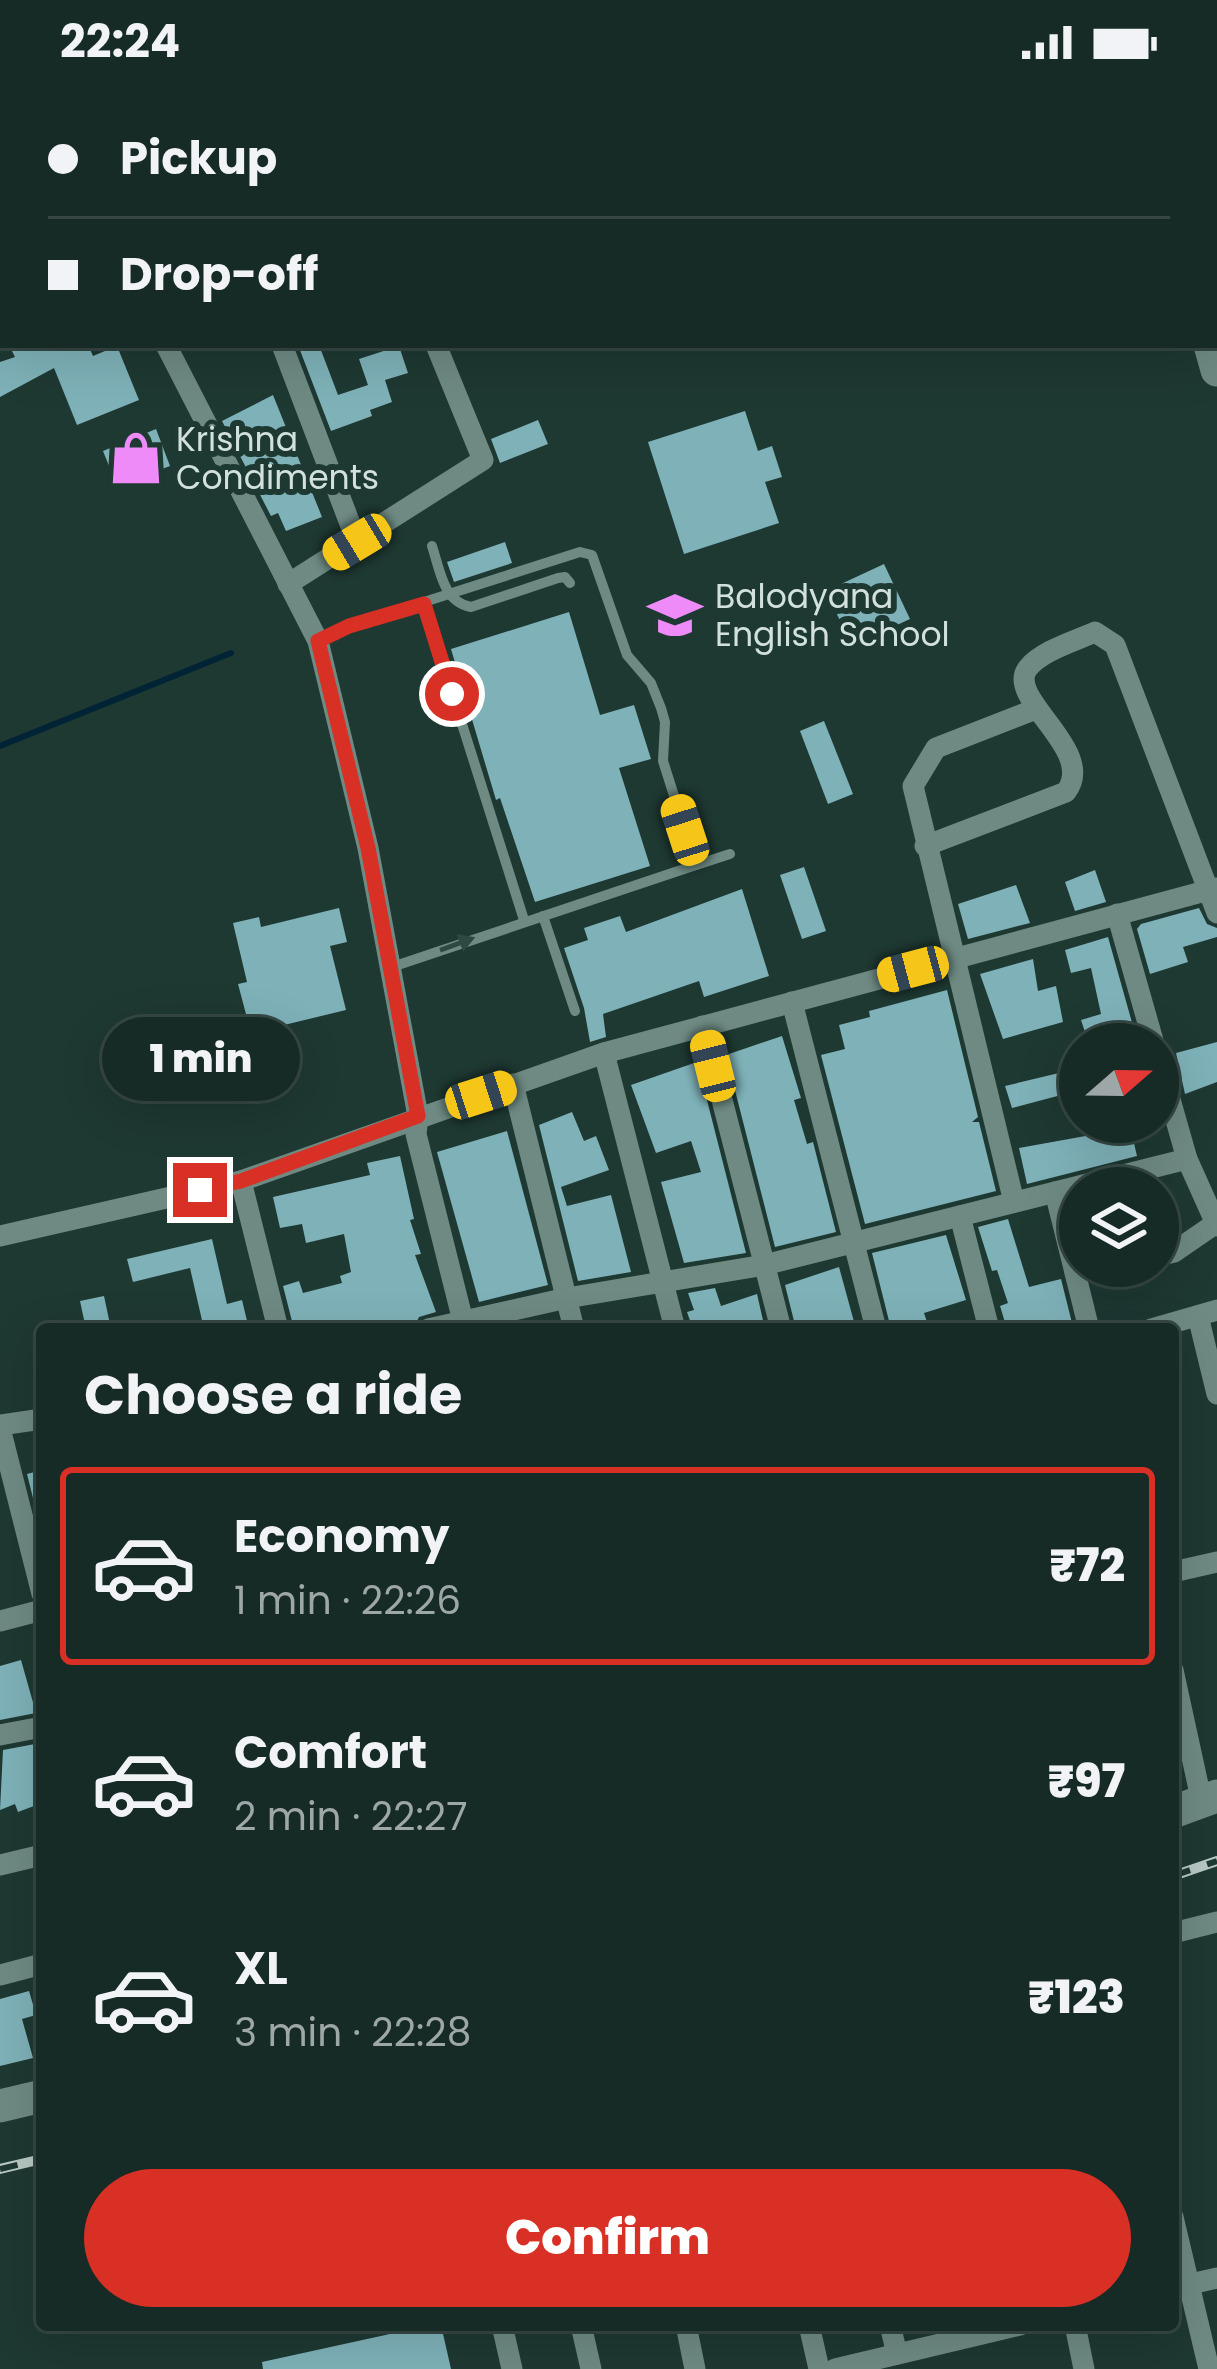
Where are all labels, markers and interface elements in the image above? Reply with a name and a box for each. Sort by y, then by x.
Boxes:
text: 22:24 [60,10,180,73]
text: Pickup [120,127,277,190]
text: Drop-off [120,243,318,306]
place label: Krishna Condiments [176,416,379,501]
shop icon: Krishna Condiments [107,429,165,487]
car [317,508,397,576]
place label: Balodyana English School [715,573,950,658]
school or university icon: Balodyana English School [646,586,704,644]
route start [425,667,479,721]
car [657,790,713,870]
one-way arrow [440,934,476,952]
car [874,942,952,996]
callout: 1 min [101,1016,299,1100]
north arrow [1059,1023,1179,1143]
map controls [1059,1023,1179,1287]
car [687,1027,739,1105]
text: 1 min [150,1031,252,1086]
car [441,1067,521,1123]
route end [173,1163,227,1217]
button: layers [1059,1167,1179,1287]
text: Choose a ride [84,1357,462,1433]
text: Economy [234,1505,449,1568]
icon: car [90,1512,198,1620]
text: ₹72 [1049,1534,1125,1597]
text: 1 min · 22:26 [234,1573,461,1628]
text: Comfort [234,1721,427,1784]
icon: car [90,1728,198,1836]
text: ₹97 [1048,1750,1125,1813]
text: 2 min · 22:27 [234,1789,468,1844]
text: XL [234,1937,288,2000]
icon: car [90,1944,198,2052]
text: ₹123 [1028,1966,1125,2029]
text: 3 min · 22:28 [234,2005,471,2060]
button: Confirm [84,2169,1131,2307]

